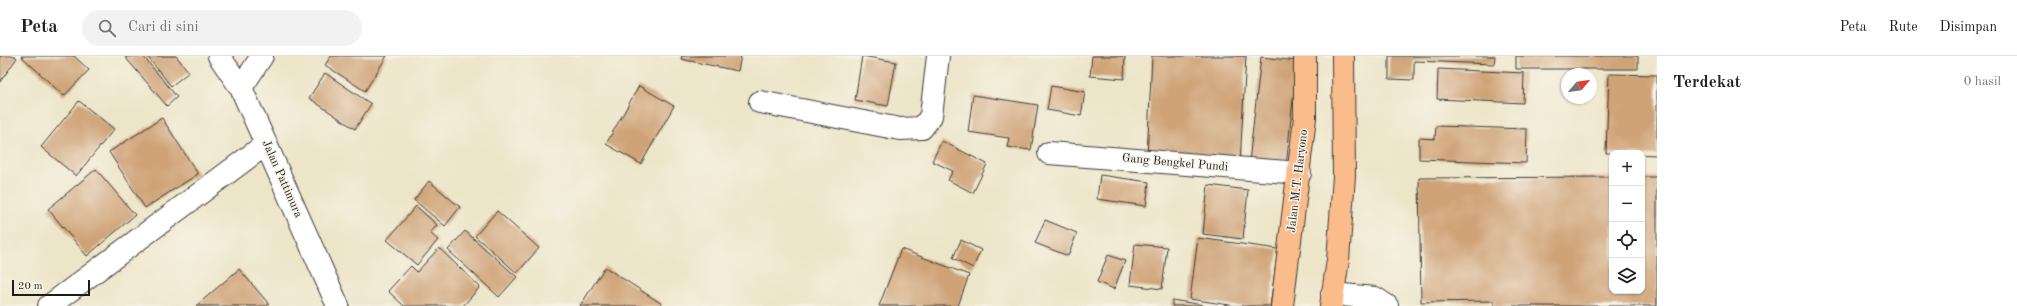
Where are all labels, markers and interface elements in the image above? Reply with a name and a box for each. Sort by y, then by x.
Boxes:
search box [82,10,362,46]
icon: search [96,17,118,39]
text: Peta [20,18,58,37]
text: Cari di sini [128,20,199,35]
text: Peta [1840,20,1867,34]
text: Rute [1889,20,1918,34]
text: Disimpan [1940,20,1997,34]
north arrow [1561,68,1597,104]
text: Terdekat [1673,74,1741,91]
text: 0 hasil [1964,75,2001,88]
street label: Jalan M.T. Haryono [1286,129,1310,233]
street label: Jalan Pattimura [260,138,304,220]
map controls [1609,150,1645,294]
button: + [1609,150,1645,186]
street label: Gang Bengkel Pundi [1121,152,1229,174]
button: − [1609,186,1645,222]
button: locate [1609,222,1645,258]
button: layers [1609,258,1645,294]
scale bar [12,278,90,297]
text: 20 m [18,281,43,292]

